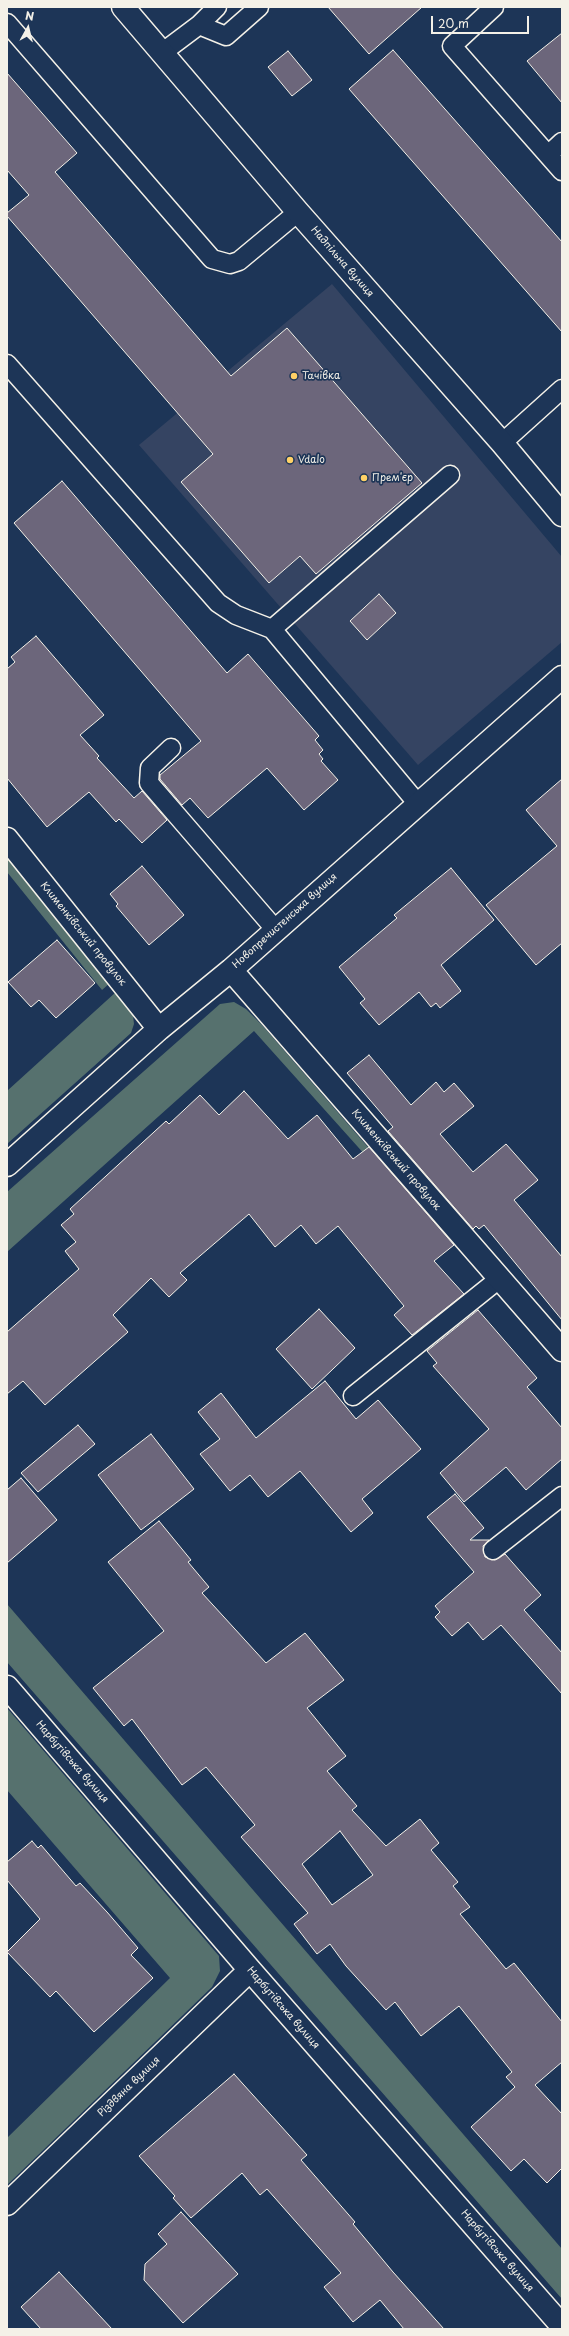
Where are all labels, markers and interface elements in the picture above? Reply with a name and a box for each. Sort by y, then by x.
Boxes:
text: N [24,7,35,25]
north arrow [8,8,48,48]
scale bar [433,8,531,34]
text: 20 m [438,14,469,32]
street label: Надпільна вулиця [308,224,376,300]
place label: Тачівка [302,370,340,382]
marker: Тачівка [289,371,299,381]
place label: Vdalo [298,454,325,466]
marker: Vdalo [285,455,295,465]
place label: Прем'єр [372,472,413,484]
marker: Прем'єр [359,473,369,483]
street label: Новопречистенська вулиця [230,871,340,971]
street label: Клименківський провулок [37,880,129,988]
street label: Клименківський провулок [349,1107,443,1213]
street label: Нарбутівська вулиця [33,1719,111,1805]
street label: Нарбутівська вулиця [244,1965,322,2051]
street label: Різдвяна вулиця [95,2054,163,2120]
street label: Нарбутівська вулиця [458,2208,536,2294]

